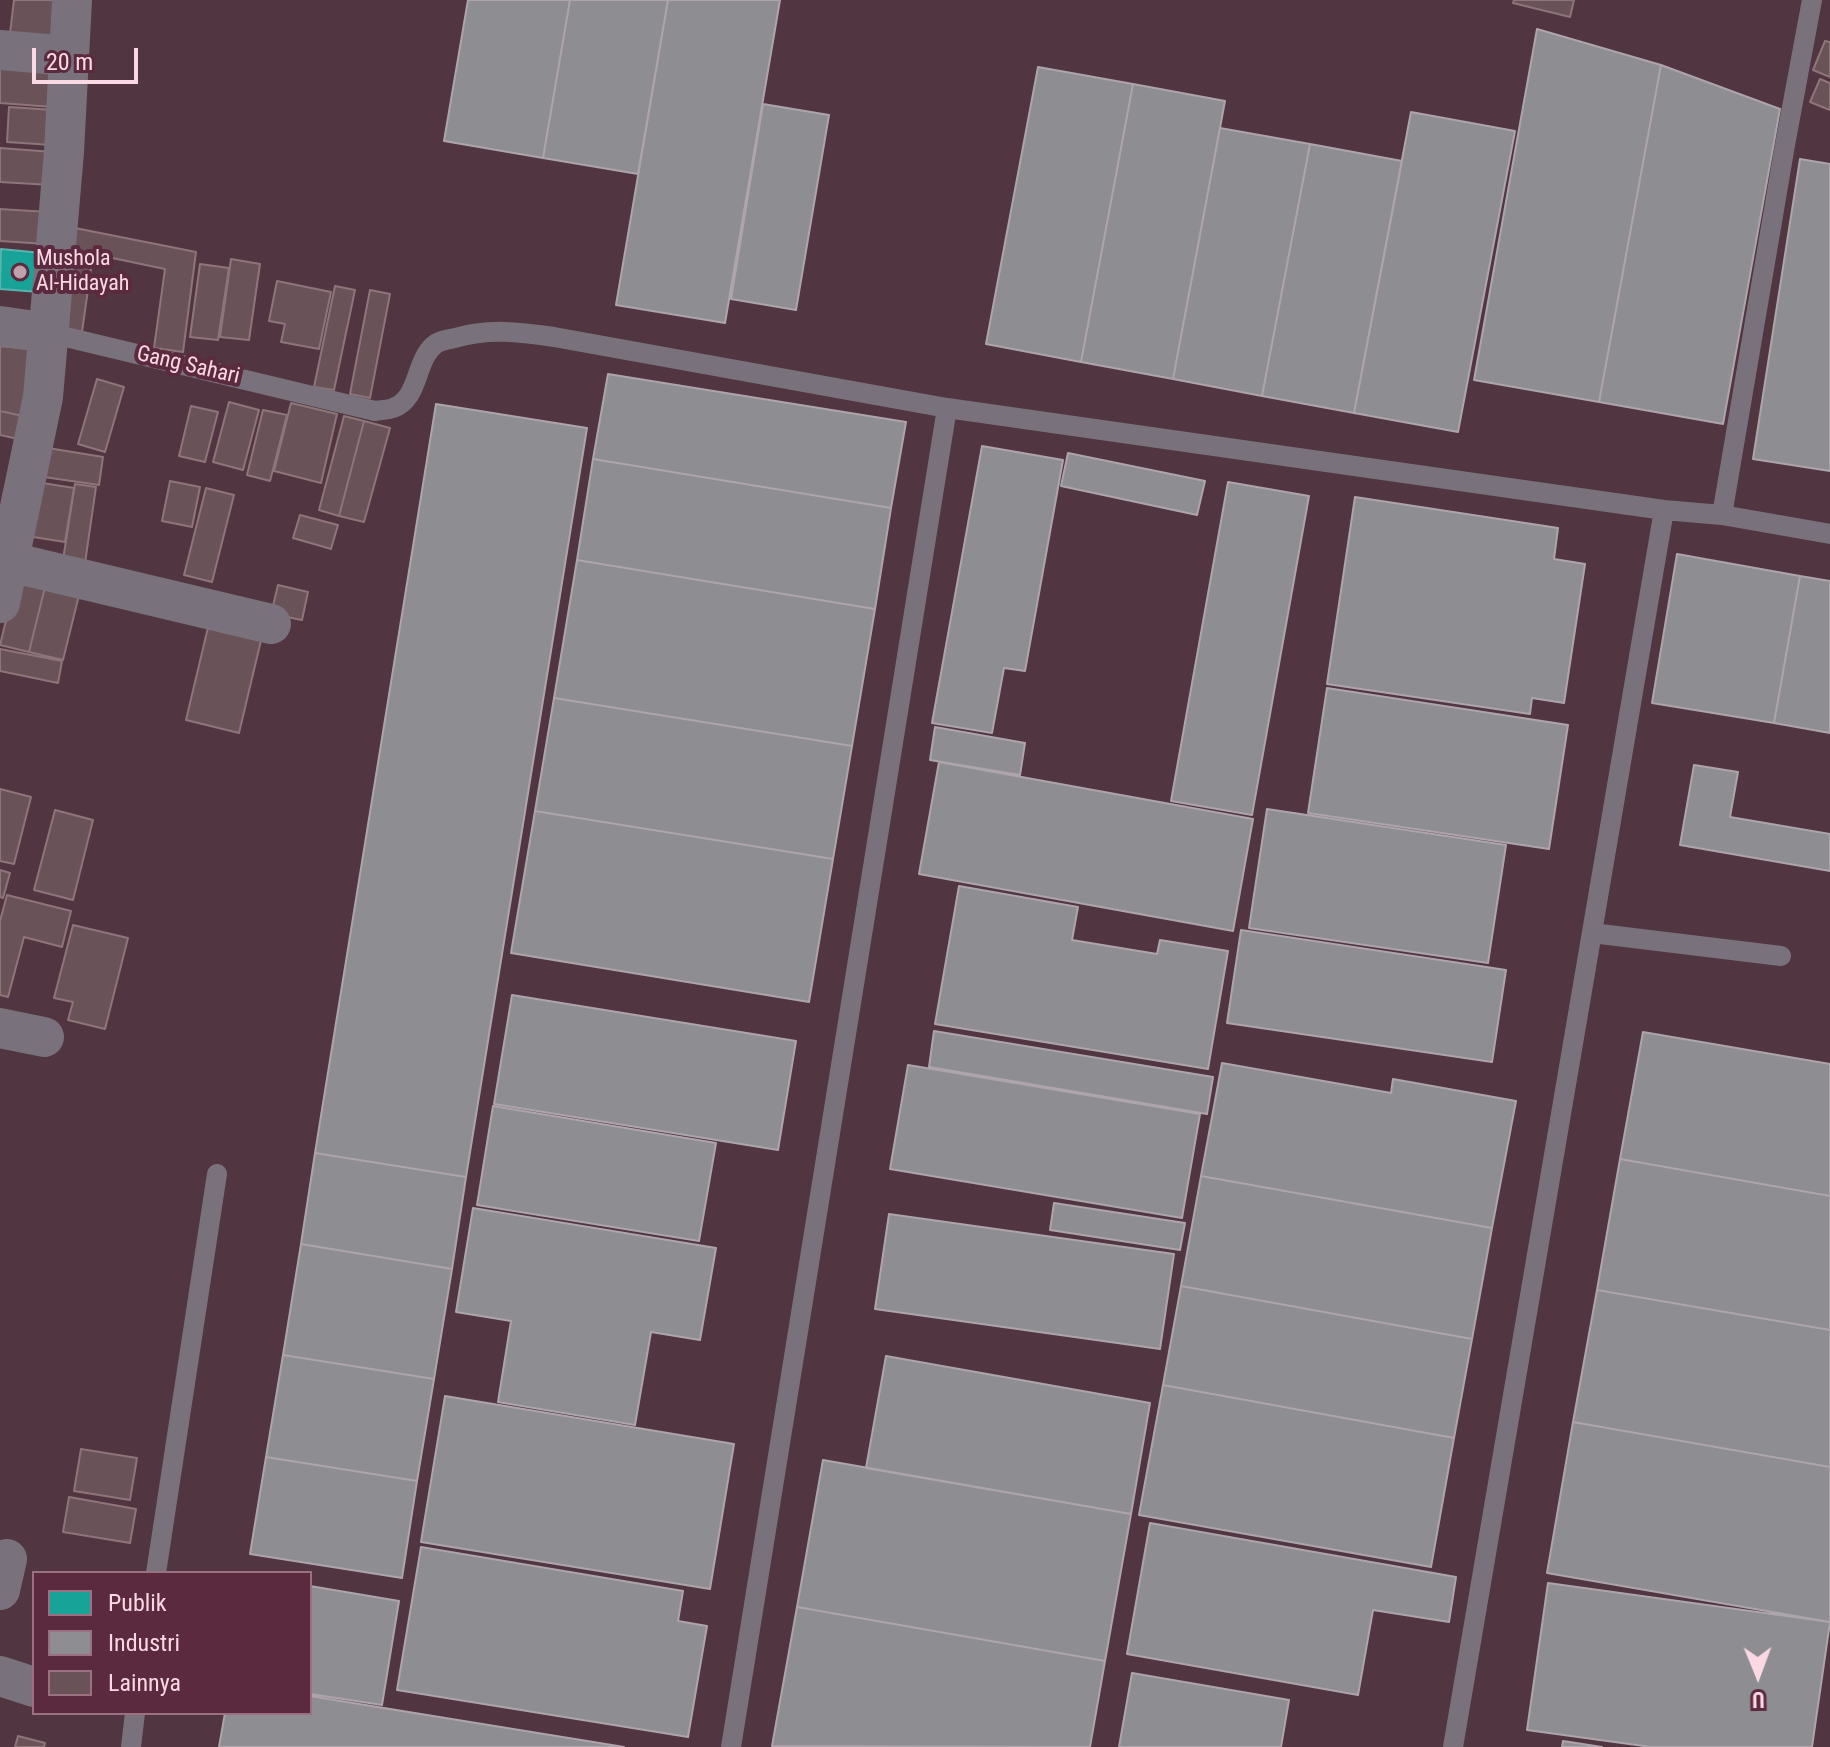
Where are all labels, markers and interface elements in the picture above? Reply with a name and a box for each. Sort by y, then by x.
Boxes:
scale bar [36,32,142,82]
text: 20 m [46,48,93,76]
place label: Mushola Al-Hidayah [36,246,129,298]
marker: Mushola Al-Hidayah [11,263,29,281]
street label: Gang Sahari [134,341,242,391]
legend [32,1571,312,1715]
text: Publik [108,1589,167,1617]
text: Industri [108,1629,180,1657]
north arrow [1718,1635,1798,1715]
text: Lainnya [108,1669,181,1697]
text: U [1752,1687,1765,1712]

